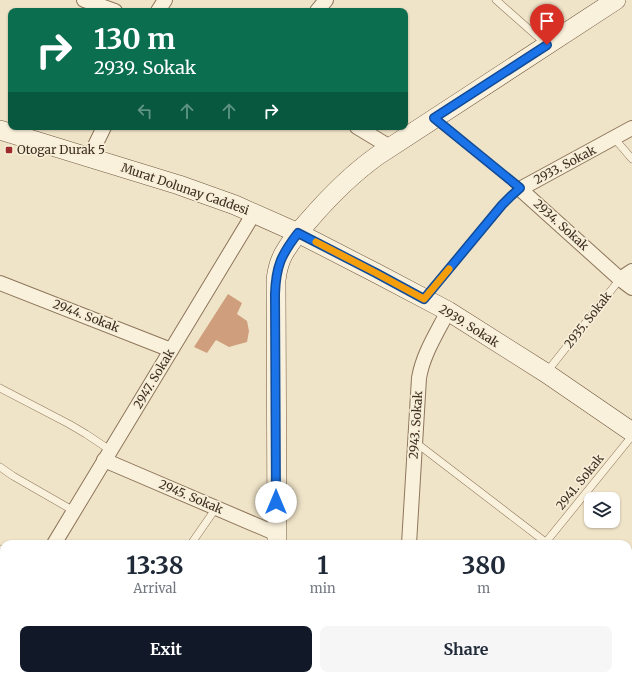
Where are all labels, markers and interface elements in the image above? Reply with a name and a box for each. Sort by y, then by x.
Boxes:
pin [530,4,564,45]
icon: arrive [536,10,558,32]
text: 130 m [94,21,176,57]
icon: right [28,24,80,76]
text: 2939. Sokak [94,56,196,79]
icon: left [134,100,156,122]
icon: ahead [176,100,198,122]
icon: ahead [218,100,240,122]
icon: right [260,100,282,122]
place label: Otogar Durak 5 [17,142,105,157]
street label: 2933. Sokak [531,142,599,187]
marker: Otogar Durak 5 [4,145,14,155]
street label: Murat Dolunay Caddesi [119,160,251,218]
street label: 2934. Sokak [531,196,592,254]
street label: 2935. Sokak [561,288,615,351]
street label: 2944. Sokak [51,296,122,335]
street label: 2939. Sokak [436,301,502,350]
street label: 2947. Sokak [130,346,177,411]
street label: 2943. Sokak [406,390,425,460]
street label: 2941. Sokak [553,450,607,513]
street label: 2945. Sokak [157,476,226,517]
position arrow [255,481,297,523]
map controls [584,492,620,528]
button: layers [584,492,620,528]
text: 13:38 [126,550,184,581]
text: 1 [317,550,328,581]
text: 380 [462,550,506,581]
text: Arrival [133,580,177,597]
text: min [310,580,336,597]
text: m [477,580,490,597]
button: Exit [20,626,312,672]
button: Share [320,626,612,672]

